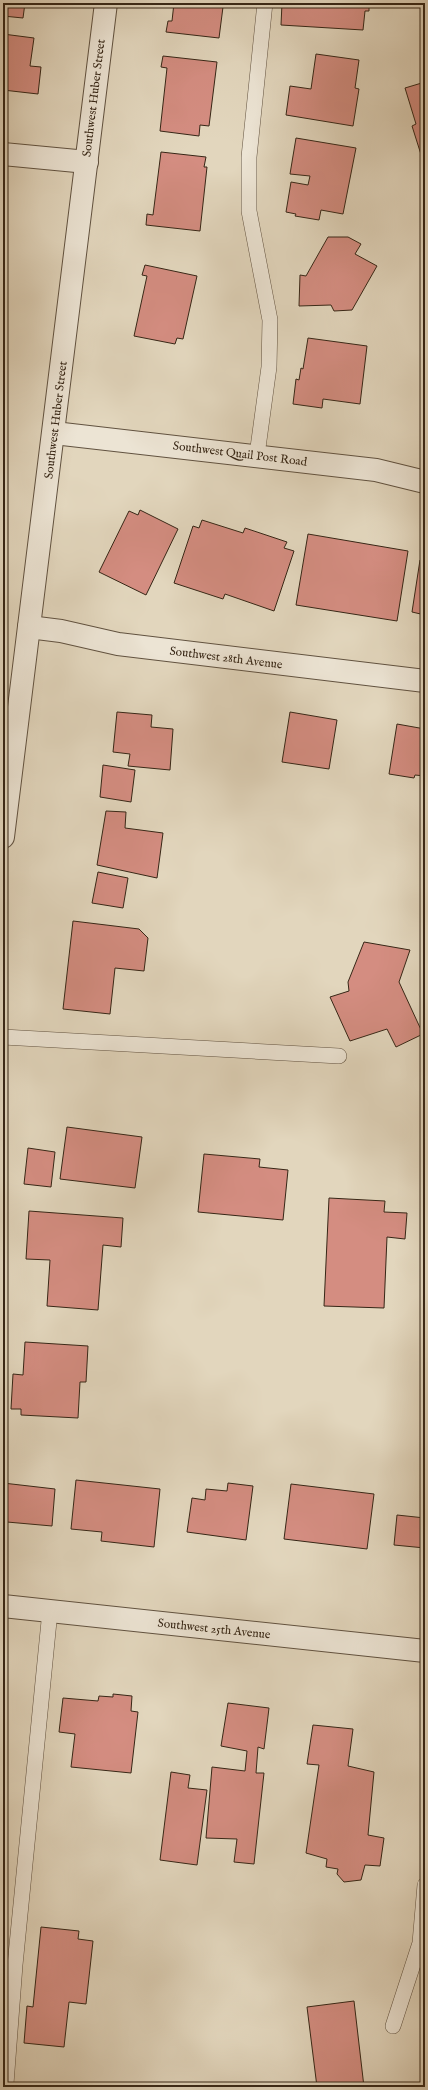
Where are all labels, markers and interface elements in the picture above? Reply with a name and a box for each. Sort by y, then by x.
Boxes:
street label: Southwest Huber Street [79,38,109,158]
street label: Southwest Huber Street [41,360,71,480]
street label: Southwest Quail Post Road [172,438,309,470]
street label: Southwest 28th Avenue [169,644,284,672]
street label: Southwest 25th Avenue [157,1616,272,1642]

